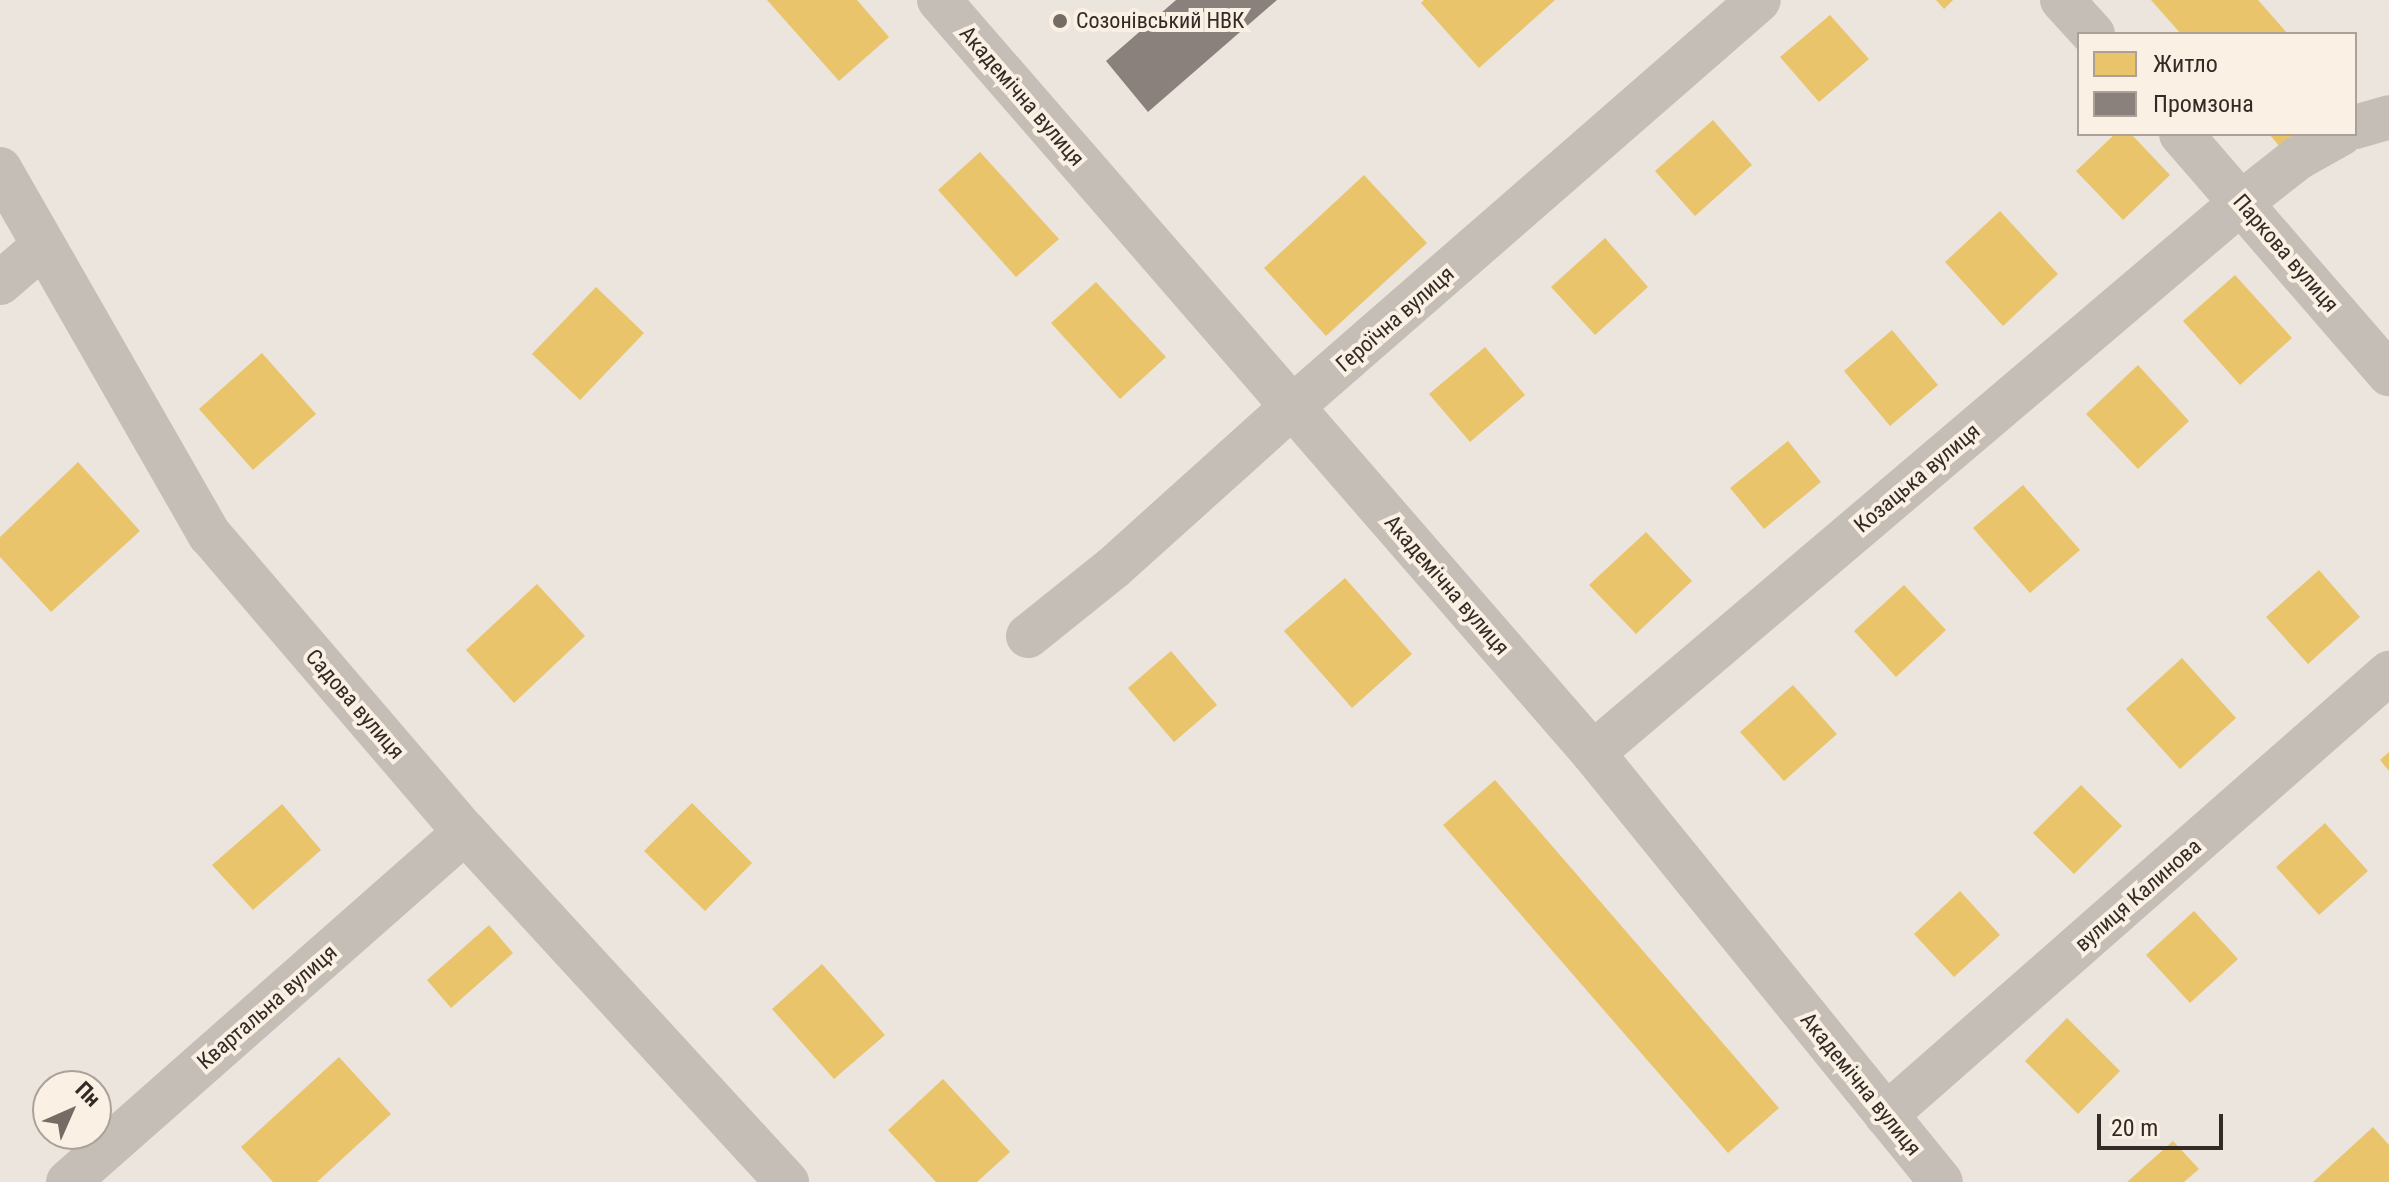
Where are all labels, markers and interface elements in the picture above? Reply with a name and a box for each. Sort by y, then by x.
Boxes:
place label: Созонівський НВК [1076,8,1244,34]
marker: Созонівський НВК [1051,12,1069,30]
street label: Академічна вулиця [954,21,1090,171]
legend [2077,32,2357,136]
text: Житло [2153,50,2218,78]
text: Промзона [2153,90,2254,118]
street label: Паркова вулиця [2228,189,2344,317]
street label: Героїчна вулиця [1331,261,1459,377]
street label: Козацька вулиця [1849,418,1985,538]
street label: Академічна вулиця [1379,510,1515,660]
street label: Садова вулиця [300,644,410,764]
street label: вулиця Калинова [2069,833,2207,957]
street label: Квартальна вулиця [192,939,342,1075]
street label: Академічна вулиця [1795,1007,1927,1161]
north arrow [32,1070,112,1150]
text: Пн [70,1077,105,1112]
scale bar [2101,1098,2227,1148]
text: 20 m [2111,1114,2158,1142]

